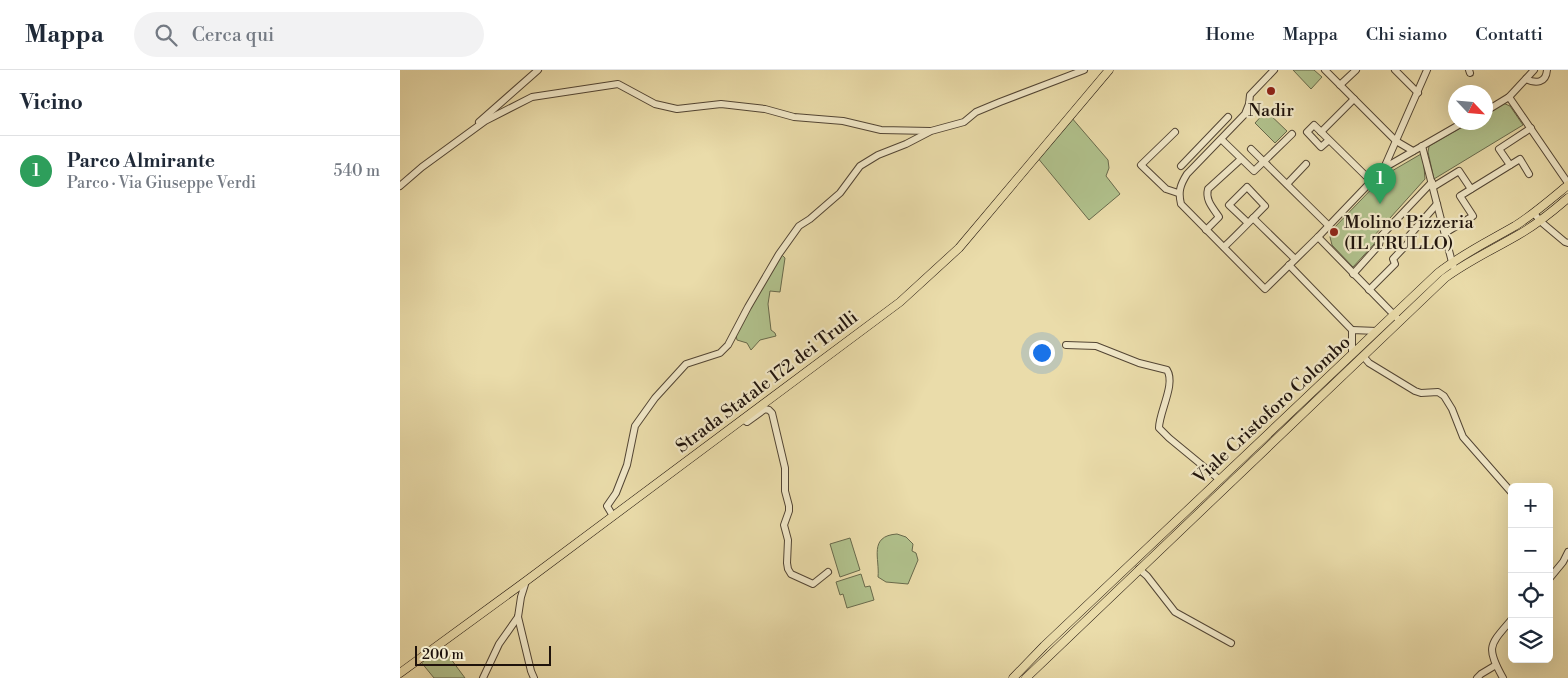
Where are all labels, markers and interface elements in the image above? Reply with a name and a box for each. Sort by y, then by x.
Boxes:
search box [134,12,484,57]
text: Mappa [25,20,104,50]
icon: search [152,21,180,49]
text: Cerca qui [192,23,274,47]
text: Home [1205,23,1255,46]
text: Mappa [1283,23,1338,46]
text: Chi siamo [1366,23,1447,46]
text: Contatti [1475,23,1543,46]
marker: Nadir [1265,85,1277,97]
north arrow [1448,85,1493,130]
text: Vicino [20,90,83,116]
place label: Nadir [1248,99,1294,122]
text: Parco Almirante [67,149,215,173]
text: 1 [32,161,40,181]
text: 540 m [333,161,380,181]
pin: 1 [1364,163,1396,204]
text: Parco · Via Giuseppe Verdi [67,173,256,193]
place label: Molino Pizzeria (IL TRULLO) [1344,211,1475,255]
marker: Molino Pizzeria (IL TRULLO) [1328,226,1340,238]
street label: Strada Statale 172 dei Trulli [671,306,863,458]
street label: Viale Cristoforo Colombo [1188,331,1356,490]
your location [1029,340,1055,366]
map controls [1508,483,1553,663]
button: + [1508,483,1553,528]
button: − [1508,528,1553,573]
button: locate [1508,573,1553,618]
button: layers [1508,618,1553,663]
scale bar [415,643,551,666]
text: 200 m [422,646,464,664]

